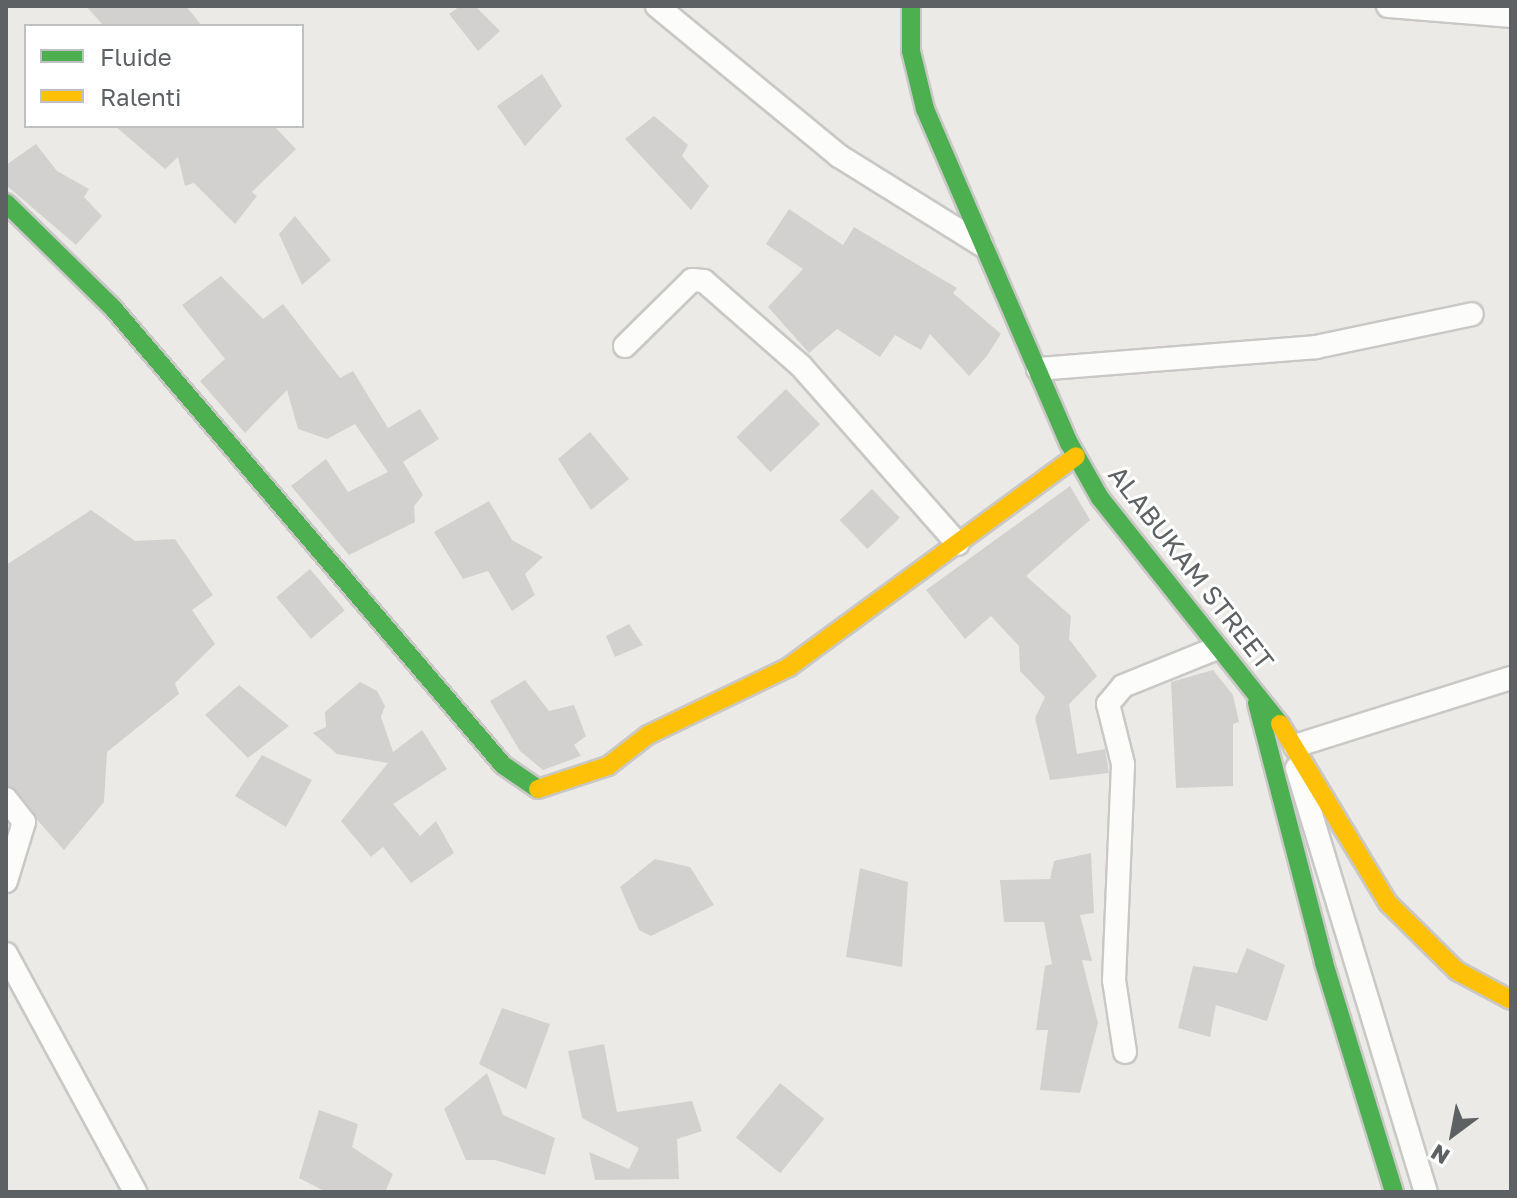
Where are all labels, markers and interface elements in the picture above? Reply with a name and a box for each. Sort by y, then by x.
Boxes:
legend [24,24,304,128]
text: Fluide [100,42,172,71]
text: Ralenti [100,82,182,111]
street label: ALABUKAM STREET [1102,460,1280,676]
north arrow [1413,1094,1493,1174]
text: N [1426,1139,1454,1171]

